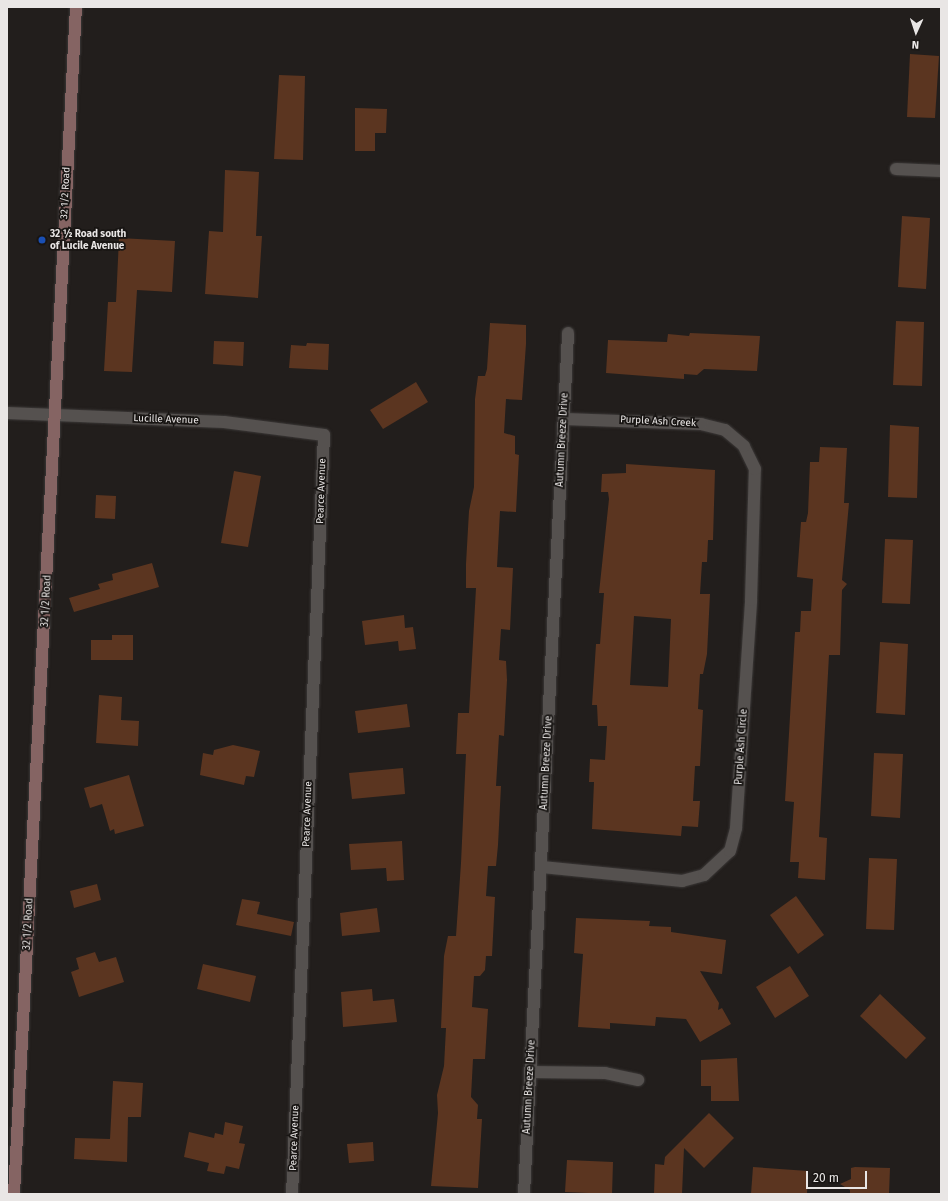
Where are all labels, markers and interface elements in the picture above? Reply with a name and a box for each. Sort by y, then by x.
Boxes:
north arrow [896,12,936,52]
text: N [911,38,919,51]
street label: 32 1/2 Road [59,167,73,219]
place label: 32 ½ Road south of Lucile Avenue [50,228,126,252]
marker: 32 ½ Road south of Lucile Avenue [37,235,47,245]
street label: Autumn Breeze Drive [555,393,571,487]
street label: Lucille Avenue [133,413,199,427]
street label: Purple Ash Creek [620,414,696,430]
street label: Pearce Avenue [315,458,329,524]
street label: 32 1/2 Road [40,575,54,627]
street label: Purple Ash Circle [733,709,751,785]
street label: Autumn Breeze Drive [539,716,555,810]
street label: Pearce Avenue [301,781,315,847]
street label: 32 1/2 Road [22,898,36,950]
street label: Autumn Breeze Drive [522,1040,538,1134]
street label: Pearce Avenue [288,1105,302,1171]
scale bar [808,1163,869,1189]
text: 20 m [813,1171,839,1185]

